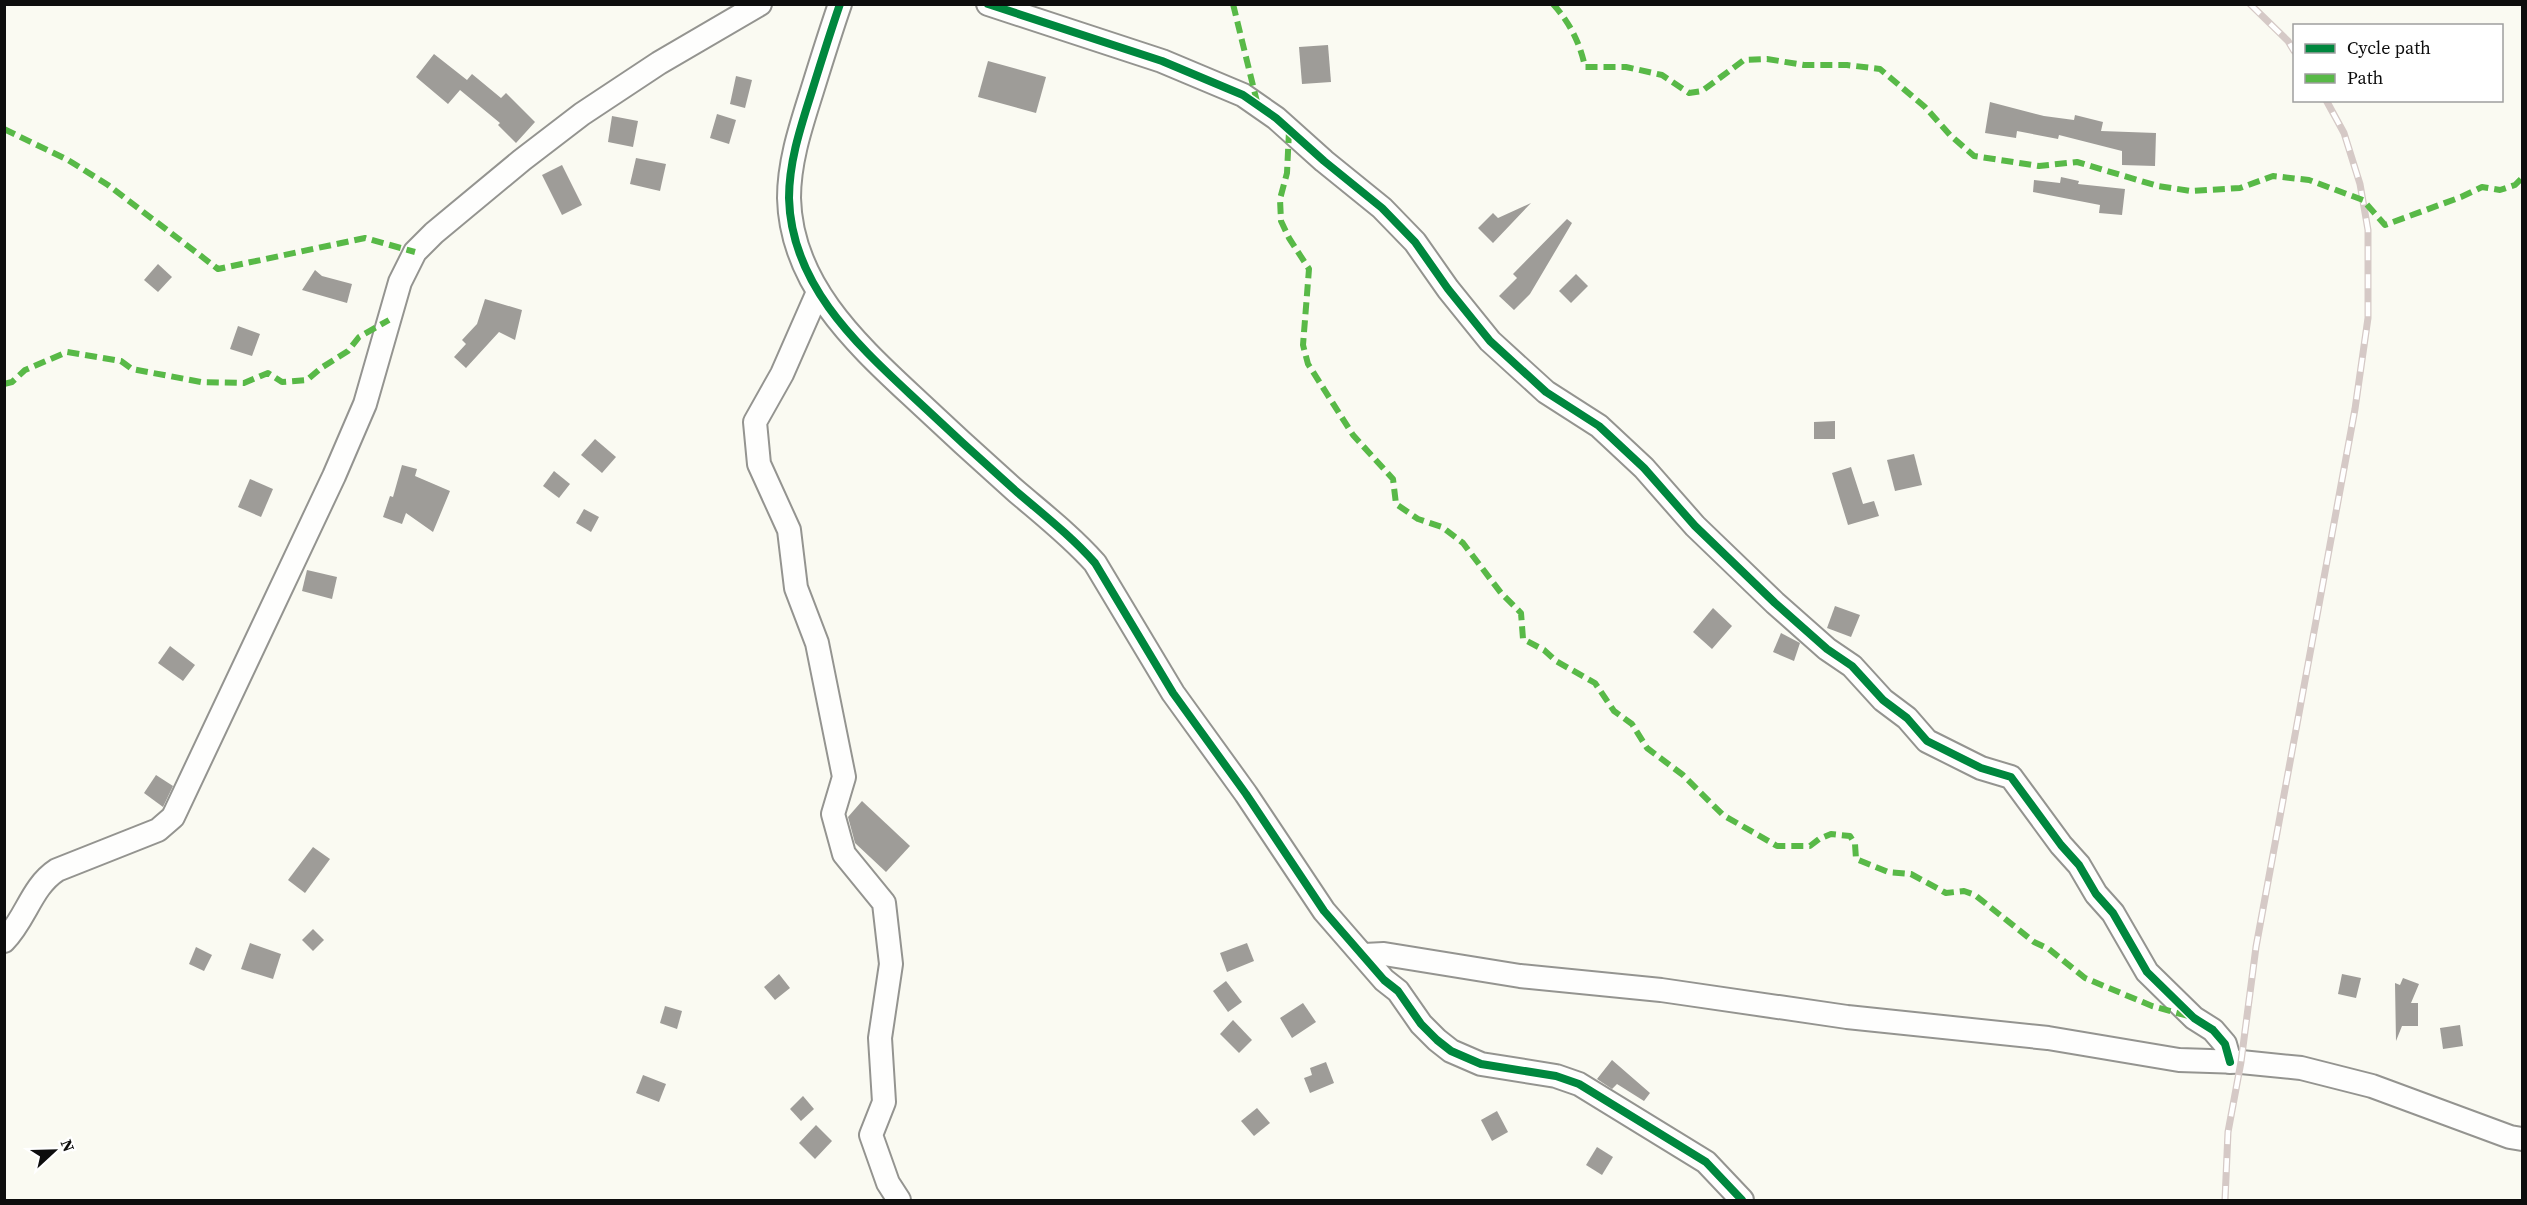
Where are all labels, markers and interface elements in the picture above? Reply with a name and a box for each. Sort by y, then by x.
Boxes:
legend [2293,24,2503,102]
text: Cycle path [2347,35,2431,60]
text: Path [2347,65,2384,90]
north arrow [24,1121,84,1181]
text: N [56,1136,80,1155]

